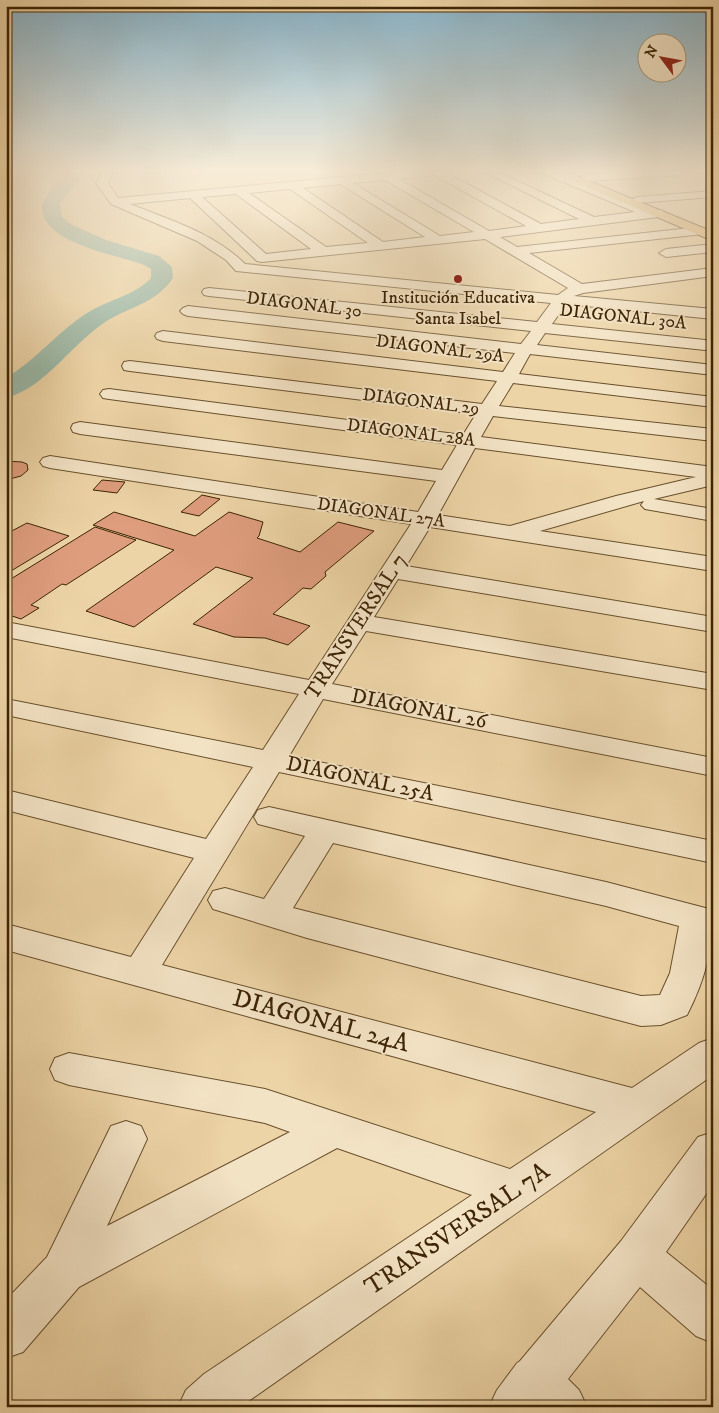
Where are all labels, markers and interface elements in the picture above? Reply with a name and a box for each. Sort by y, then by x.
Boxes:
north arrow [636,32,686,82]
text: N [641,42,663,61]
marker: Institución Educativa Santa Isabel [452,273,464,285]
street label: DIAGONAL 30 [245,287,363,323]
place label: Institución Educativa Santa Isabel [381,287,535,330]
street label: DIAGONAL 30A [558,299,688,335]
street label: DIAGONAL 29A [375,330,506,368]
street label: DIAGONAL 29 [361,384,481,420]
street label: DIAGONAL 28A [346,414,477,452]
street label: DIAGONAL 27A [316,493,447,533]
street label: TRANSVERSAL 7 [299,549,413,705]
street label: DIAGONAL 26 [349,683,490,735]
street label: DIAGONAL 25A [284,751,437,807]
street label: DIAGONAL 24A [230,983,414,1060]
street label: TRANSVERSAL 7A [359,1155,556,1302]

